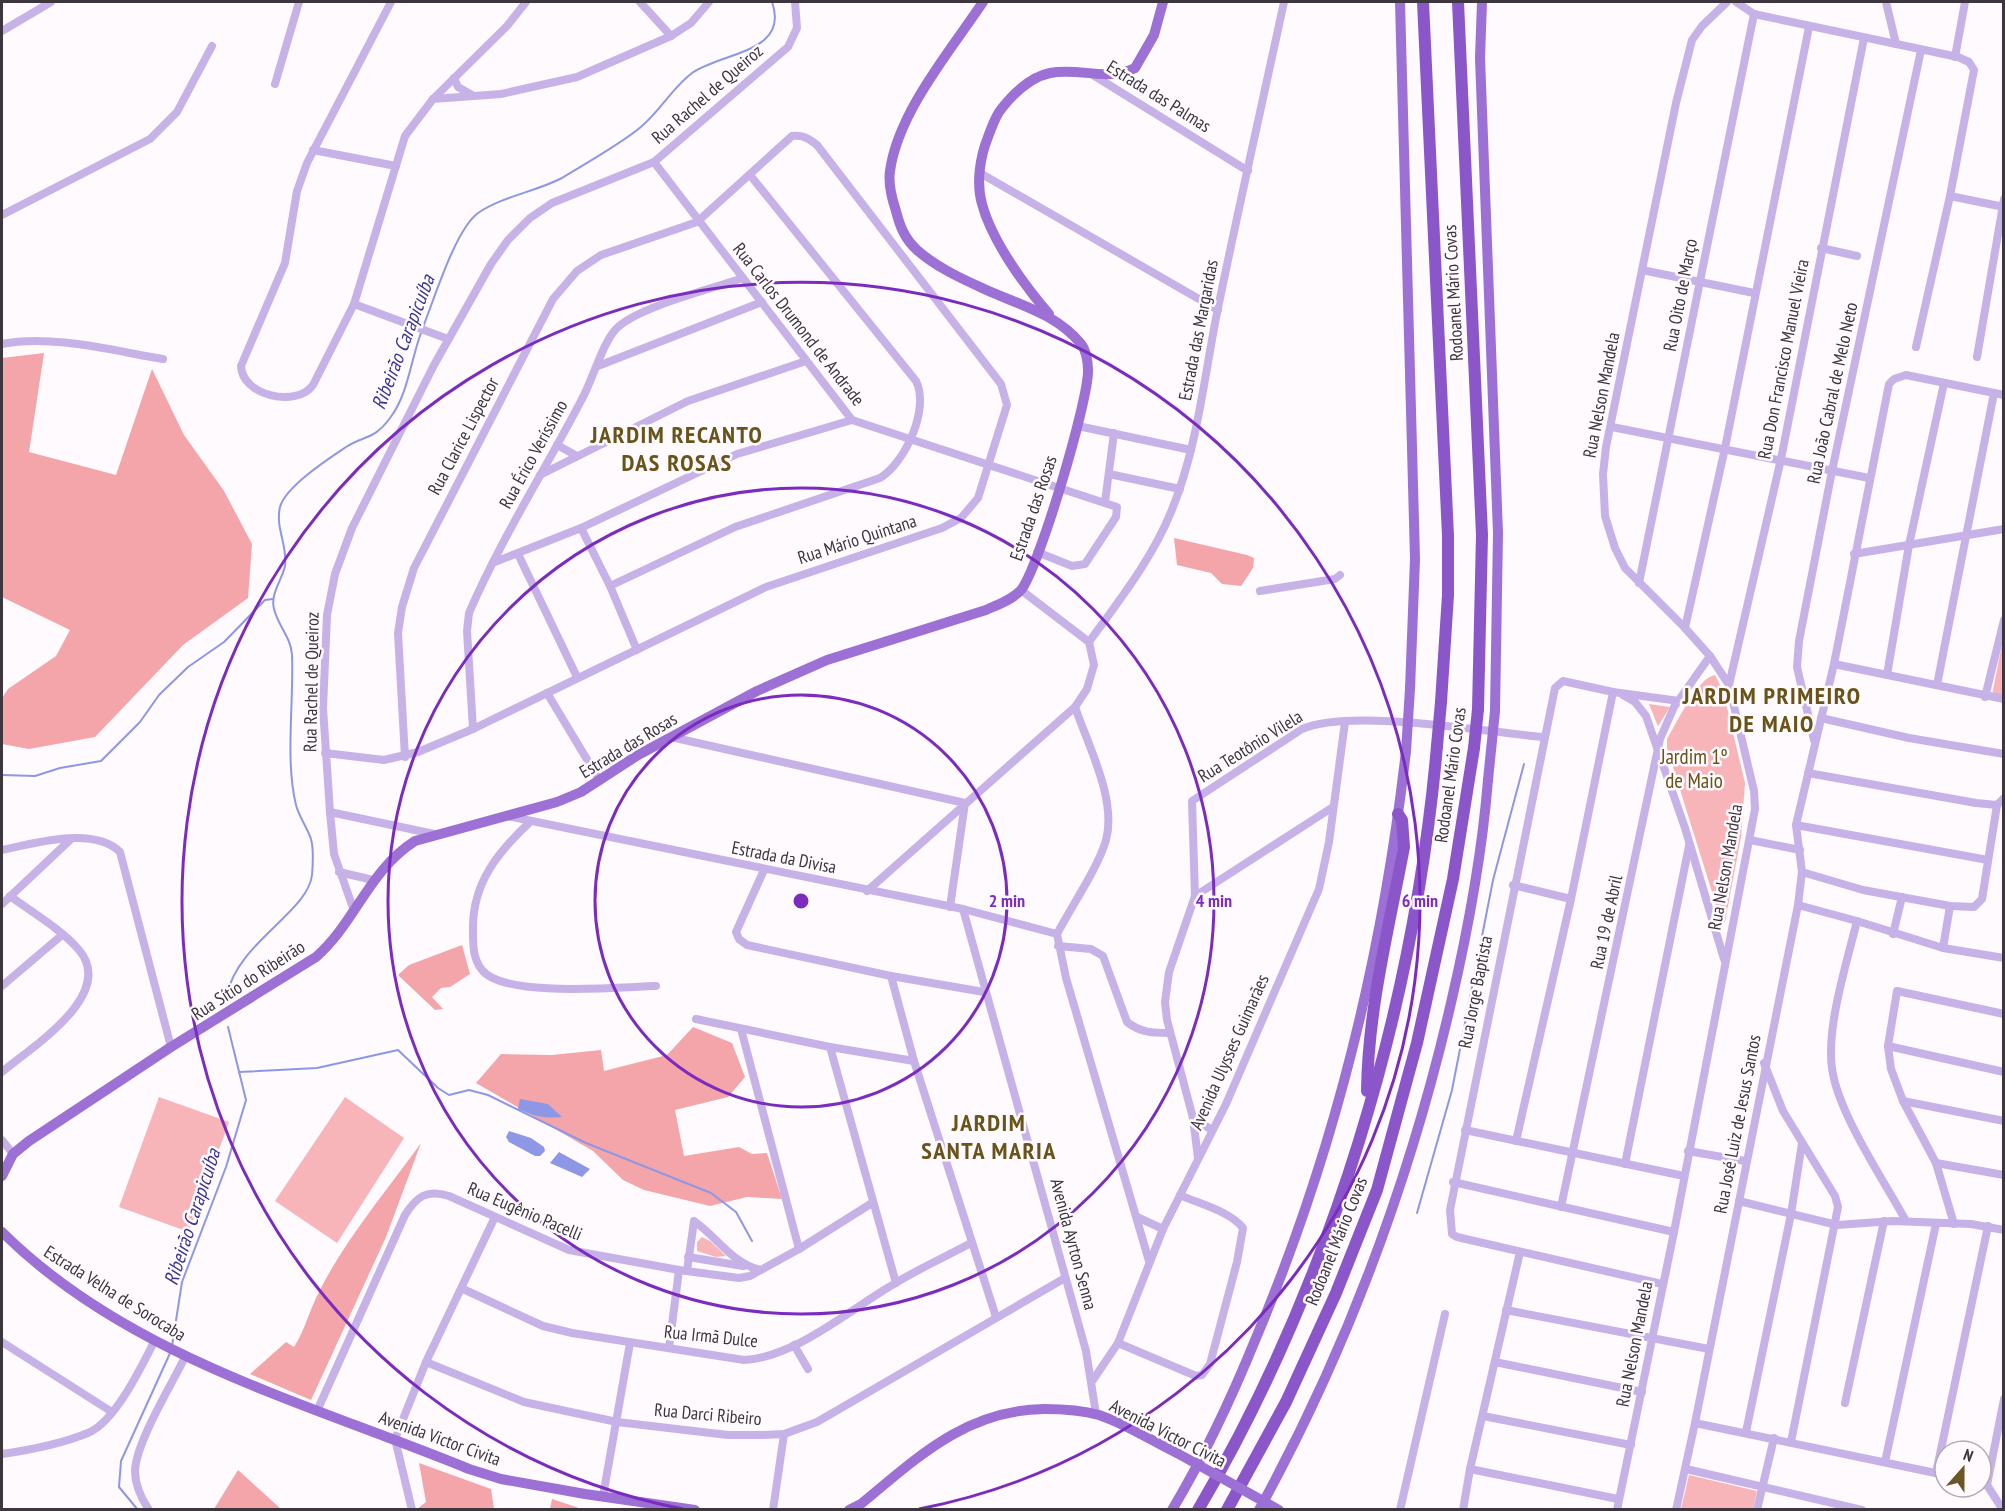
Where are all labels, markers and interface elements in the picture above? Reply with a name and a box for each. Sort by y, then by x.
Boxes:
street label: Rua Rachel de Queiroz [647,39,767,149]
street label: Estrada das Palmas [1103,55,1215,137]
street label: Rodoanel Mário Covas [1438,224,1468,362]
street label: Rua Oito de Março [1658,237,1702,353]
street label: Rua Carlos Drumond de Andrade [728,238,870,410]
street label: Rua Don Francisco Manuel Vieira [1752,257,1814,461]
street label: Estrada das Margaridas [1173,258,1223,402]
water label: Ribeirão Carapicuíba [365,270,441,413]
street label: Rua João Cabral de Melo Neto [1802,300,1863,486]
street label: Rua Nelson Mandela [1578,330,1624,460]
street label: Rua Clarice Lispector [422,373,504,499]
street label: Rua Érico Veríssimo [494,396,572,512]
district label: JARDIM RECANTO DAS ROSAS [590,419,763,478]
street label: Estrada das Rosas [1004,452,1062,564]
street label: Rua Mário Quintana [795,509,919,569]
street label: Rua Rachel de Queiroz [298,612,324,752]
district label: JARDIM PRIMEIRO DE MAIO [1682,680,1861,739]
street label: Rua Teotônio Vilela [1193,705,1307,787]
street label: Rodoanel Mário Covas [1429,706,1471,844]
street label: Estrada das Rosas [575,707,681,783]
district label: Jardim 1º de Maio [1659,743,1728,794]
street label: Rua Nelson Mandela [1703,802,1747,932]
street label: Estrada da Divisa [730,836,838,878]
street label: Rua 19 de Abril [1585,872,1627,971]
text: 2 min [989,889,1025,912]
text: 4 min [1196,889,1232,912]
text: 6 min [1402,889,1438,912]
centre of rings [791,891,811,911]
street label: Rua Jorge Baptista [1453,934,1497,1050]
street label: Rua Sítio do Ribeirão [187,935,309,1025]
street label: Avenida Ulysses Guimarães [1184,971,1274,1133]
street label: Rua José Luiz de Jesus Santos [1708,1033,1766,1215]
district label: JARDIM SANTA MARIA [921,1107,1057,1166]
water label: Ribeirão Carapicuíba [158,1145,227,1288]
street label: Rodoanel Mário Covas [1300,1173,1372,1309]
street label: Avenida Ayrton Senna [1045,1176,1103,1312]
street label: Rua Eugênio Pacelli [464,1177,586,1245]
street label: Estrada Velha de Sorocaba [40,1240,190,1346]
street label: Rua Nelson Mandela [1611,1279,1657,1409]
street label: Rua Irmã Dulce [663,1320,759,1352]
street label: Avenida Victor Civita [1106,1394,1230,1472]
street label: Rua Darci Ribeiro [653,1398,763,1430]
street label: Avenida Victor Civita [376,1405,504,1471]
north arrow [1933,1439,1993,1499]
text: N [1961,1444,1976,1466]

